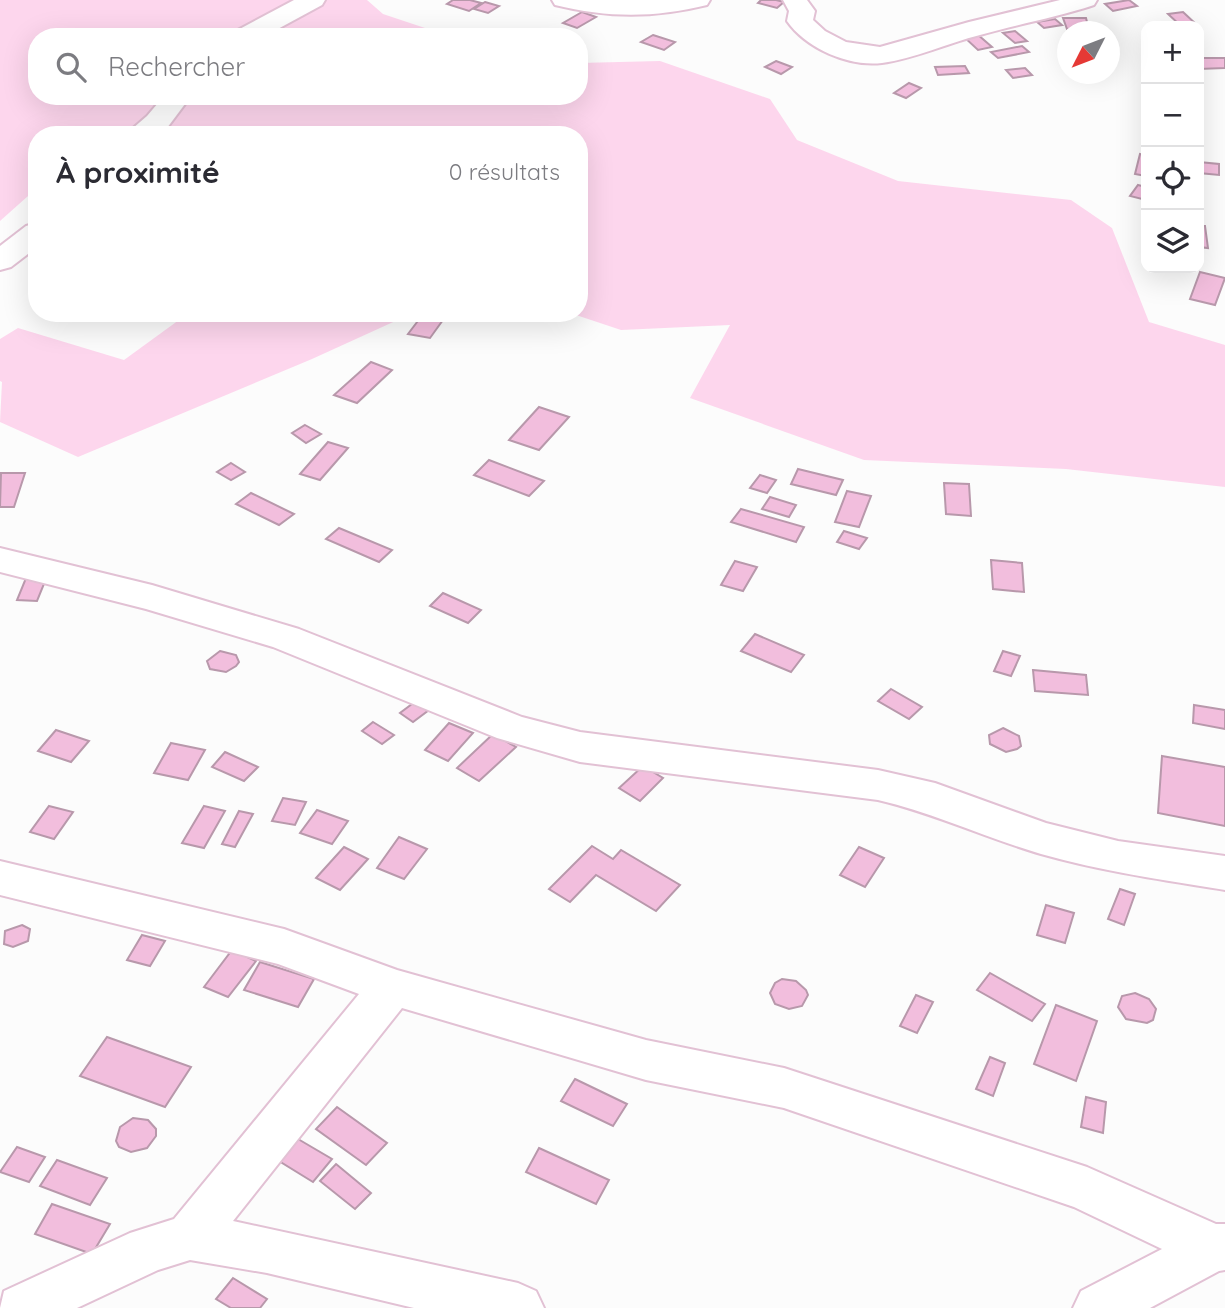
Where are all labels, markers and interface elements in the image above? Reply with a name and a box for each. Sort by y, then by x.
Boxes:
north arrow [1057,21,1120,84]
map controls [1141,21,1204,273]
button: + [1141,21,1204,84]
search box [28,28,588,105]
icon: search [52,48,90,86]
text: Rechercher [108,50,245,83]
button: − [1141,84,1204,147]
button: locate [1141,147,1204,210]
text: À proximité [56,153,220,191]
text: 0 résultats [449,157,560,186]
button: layers [1141,210,1204,273]

